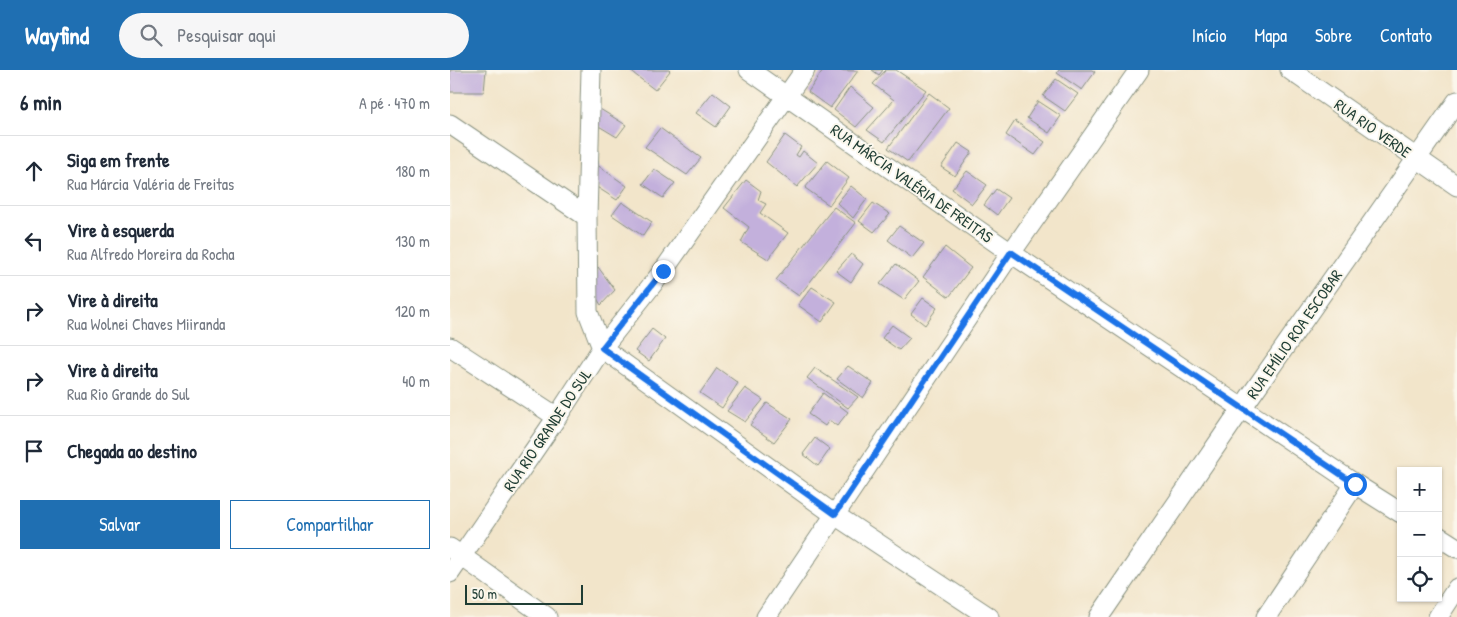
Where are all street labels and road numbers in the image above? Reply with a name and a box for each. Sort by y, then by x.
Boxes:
street label: RUA RIO VERDE [1330,93,1416,163]
street label: RUA MÁRCIA VALÉRIA DE FREITAS [826,118,998,248]
street label: RUA EMÍLIO ROA ESCOBAR [1241,265,1347,403]
street label: RUA RIO GRANDE DO SUL [498,365,596,495]

